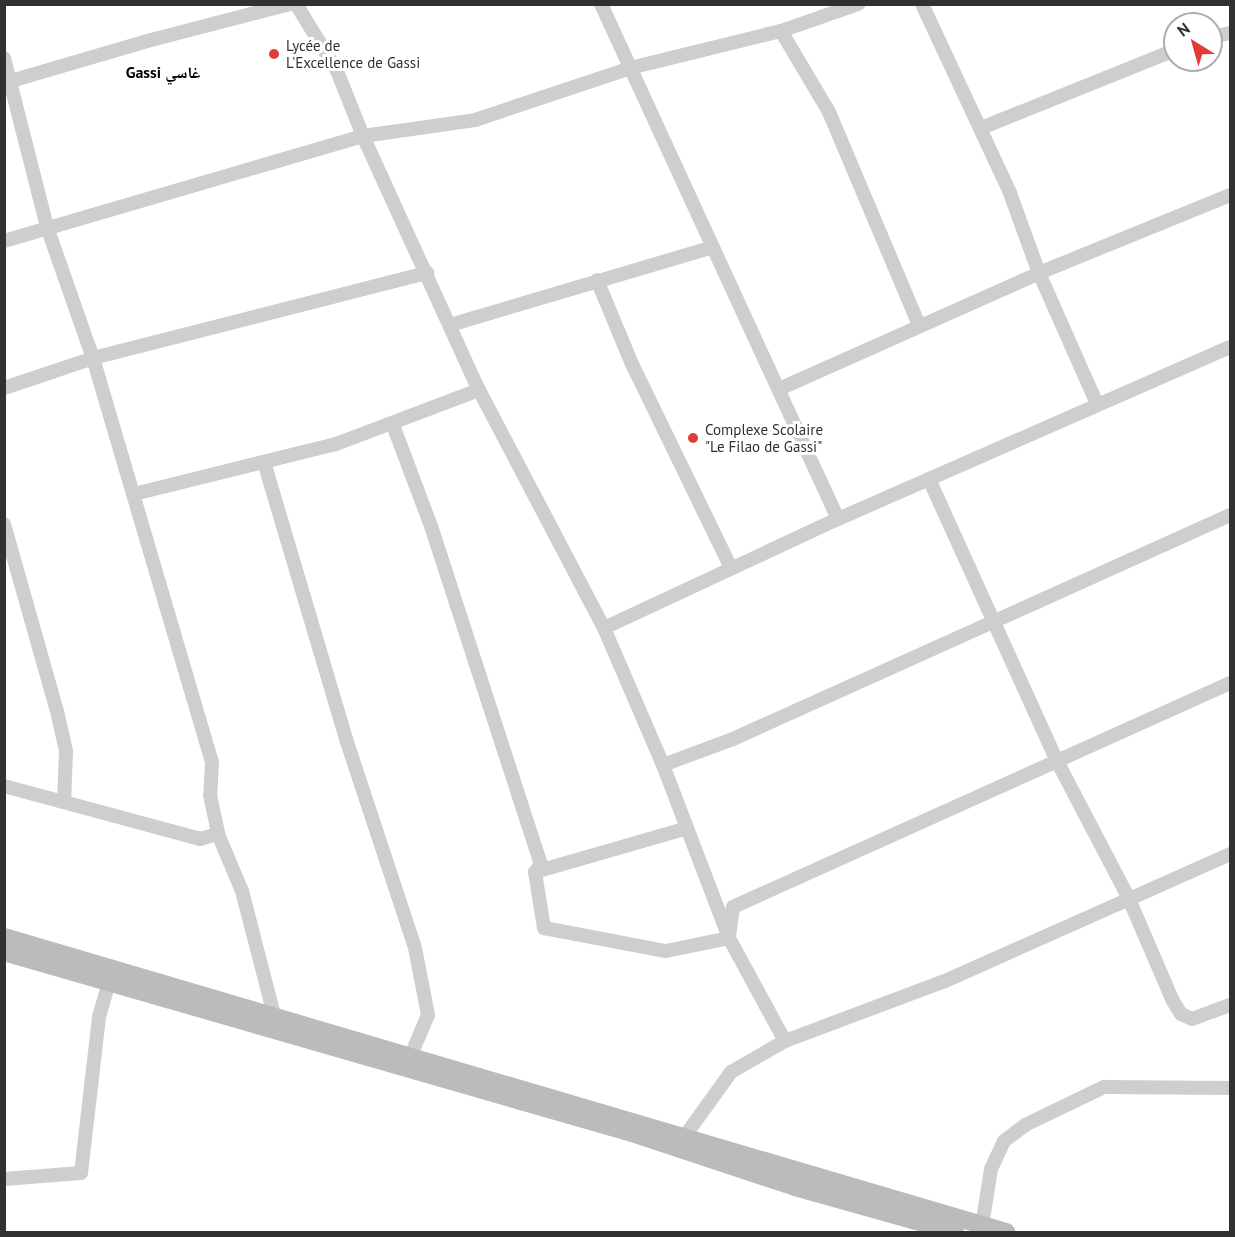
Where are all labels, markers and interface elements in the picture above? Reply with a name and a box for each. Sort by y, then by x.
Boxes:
north arrow [1163,12,1223,72]
text: N [1173,18,1194,40]
place label: Lycée de L'Excellence de Gassi [286,36,420,71]
marker: Lycée de L'Excellence de Gassi [267,47,281,61]
district label: Gassi غاسي [126,62,200,82]
place label: Complexe Scolaire "Le Filao de Gassi" [705,420,823,455]
marker: Complexe Scolaire "Le Filao de Gassi" [686,431,700,445]

